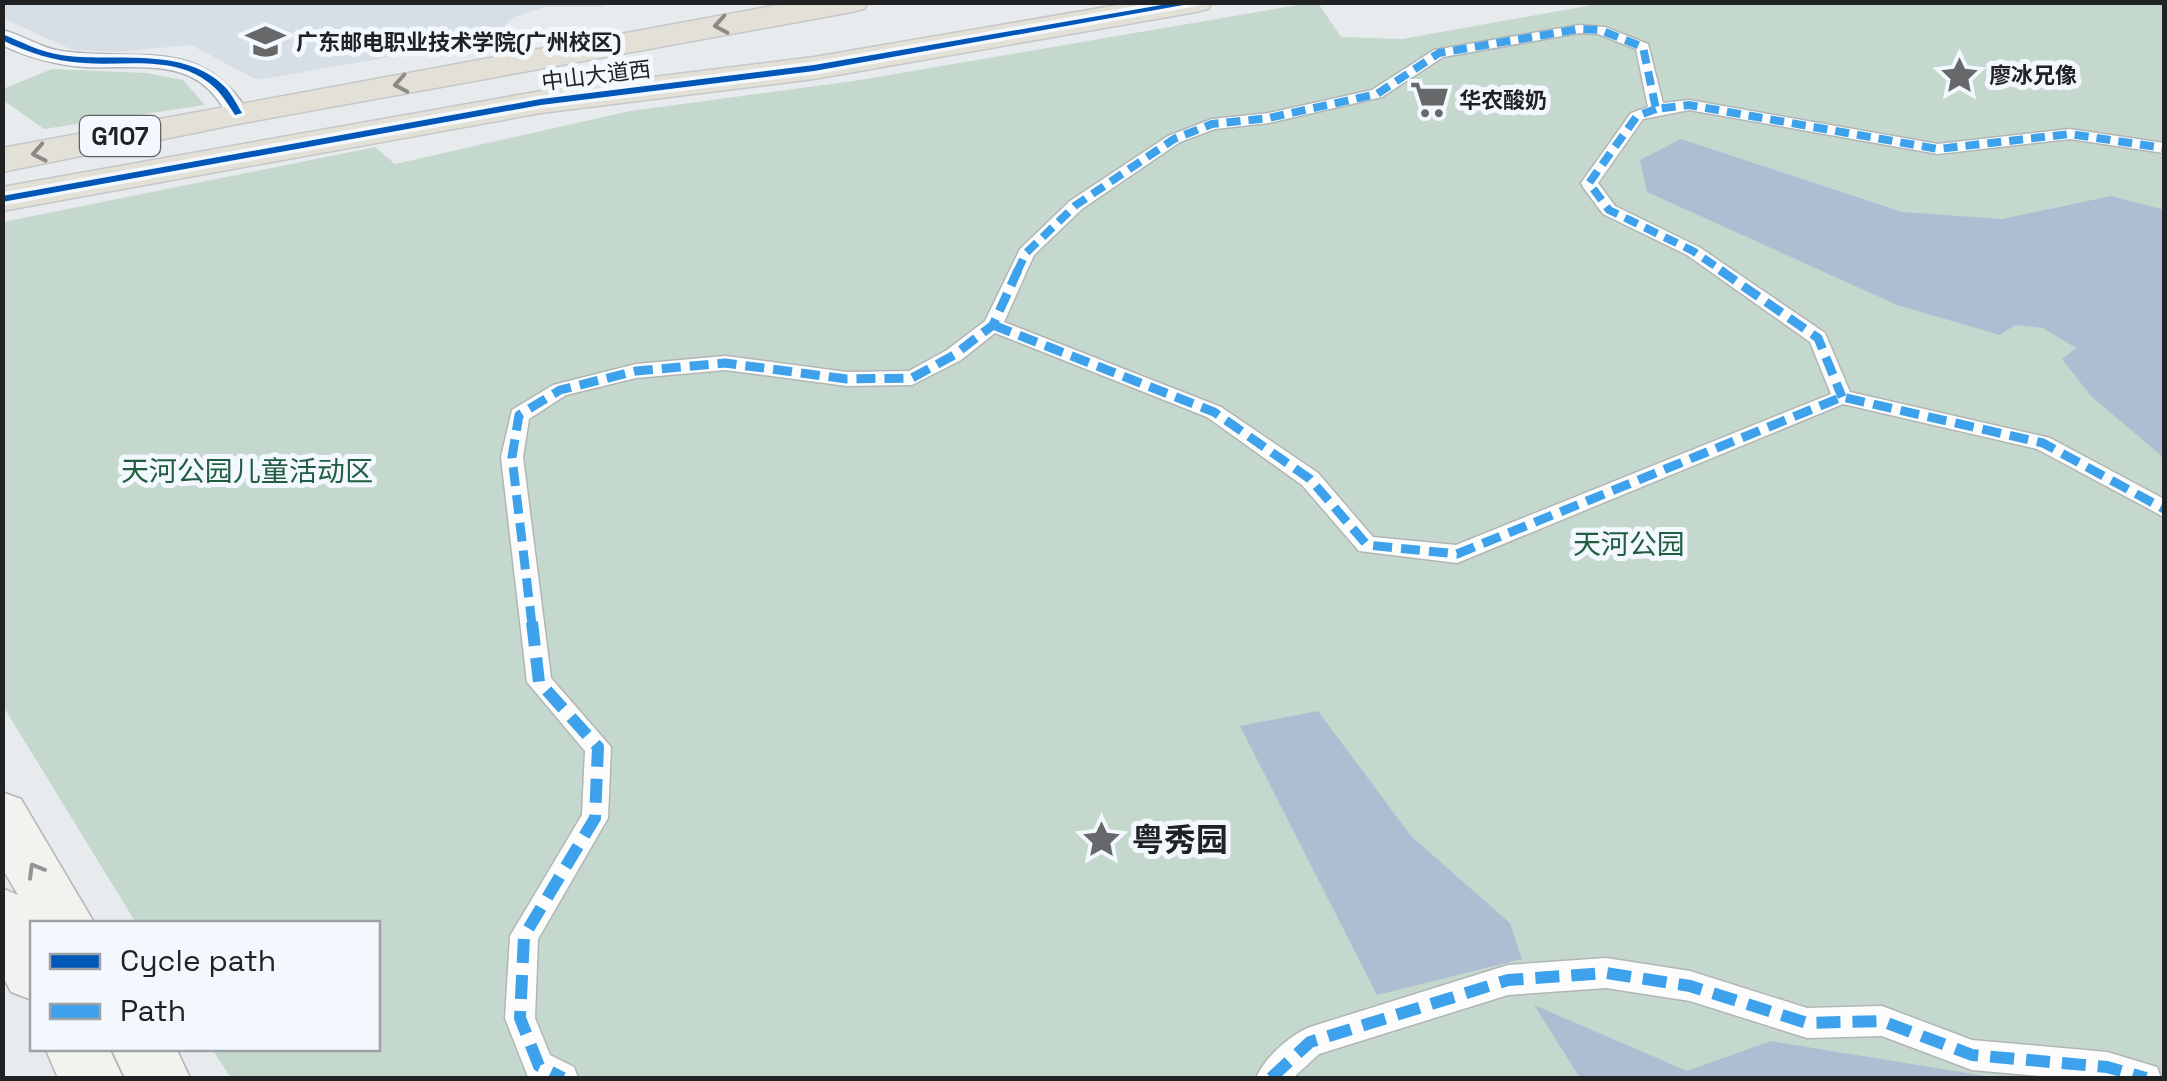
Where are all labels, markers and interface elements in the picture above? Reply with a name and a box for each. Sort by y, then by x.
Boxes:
one-way arrow [713,13,730,34]
school or university icon: 广东邮电职业技术学院(广州校区) [245,21,287,63]
place label: 广东邮电职业技术学院(广州校区) [296,28,621,56]
street label: 中山大道西 [540,54,652,96]
place icon: 廖冰兄像 [1938,54,1980,96]
place label: 廖冰兄像 [1989,61,2077,89]
one-way arrow [393,72,410,93]
supermarket icon: 华农酸奶 [1408,79,1450,121]
place label: 华农酸奶 [1459,86,1547,114]
road number: G107 [80,116,160,156]
one-way arrow [31,141,48,162]
park label: 天河公园儿童活动区 [121,453,373,489]
park label: 天河公园 [1573,526,1685,562]
place icon: 粤秀园 [1081,819,1123,861]
place label: 粤秀园 [1132,820,1228,860]
one-way arrow [28,863,47,881]
legend [30,921,380,1051]
text: Cycle path [120,941,276,980]
text: Path [120,991,186,1030]

